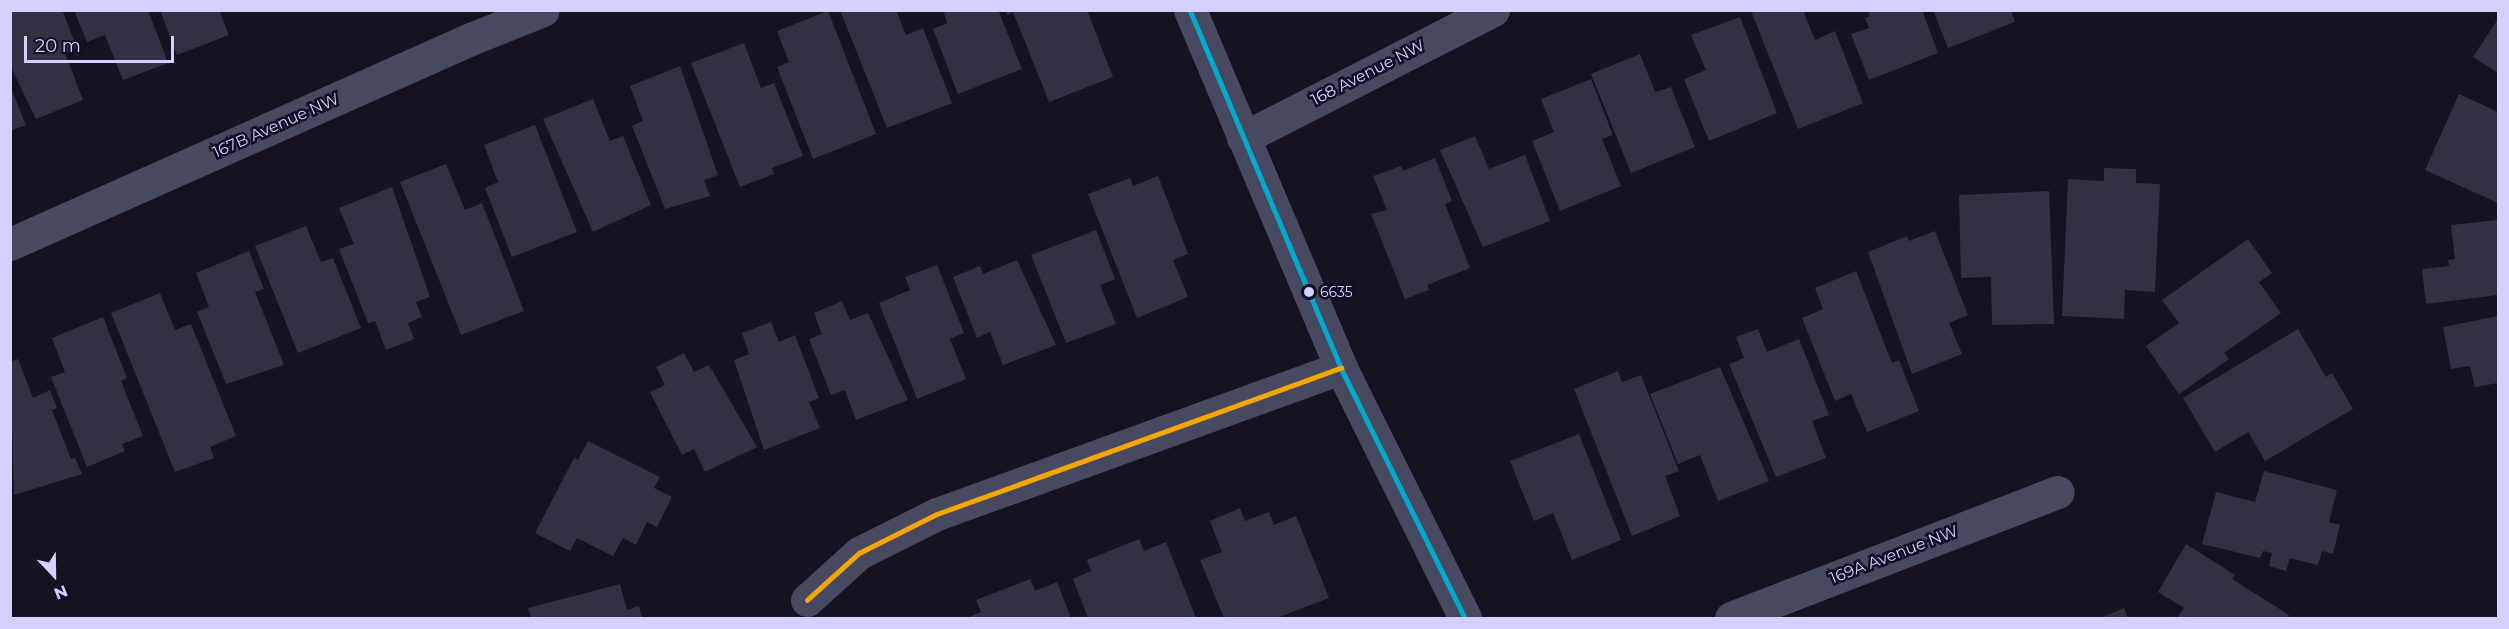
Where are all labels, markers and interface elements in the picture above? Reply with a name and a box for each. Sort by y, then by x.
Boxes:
scale bar [27,24,177,62]
text: 20 m [35,35,81,57]
street label: 168 Avenue NW [1308,36,1428,110]
street label: 167B Avenue NW [210,90,342,162]
place label: 6635 [1320,284,1353,300]
marker: 6635 [1303,286,1315,298]
street label: 169A Avenue NW [1827,522,1961,588]
north arrow [24,545,84,605]
text: N [51,581,70,603]

